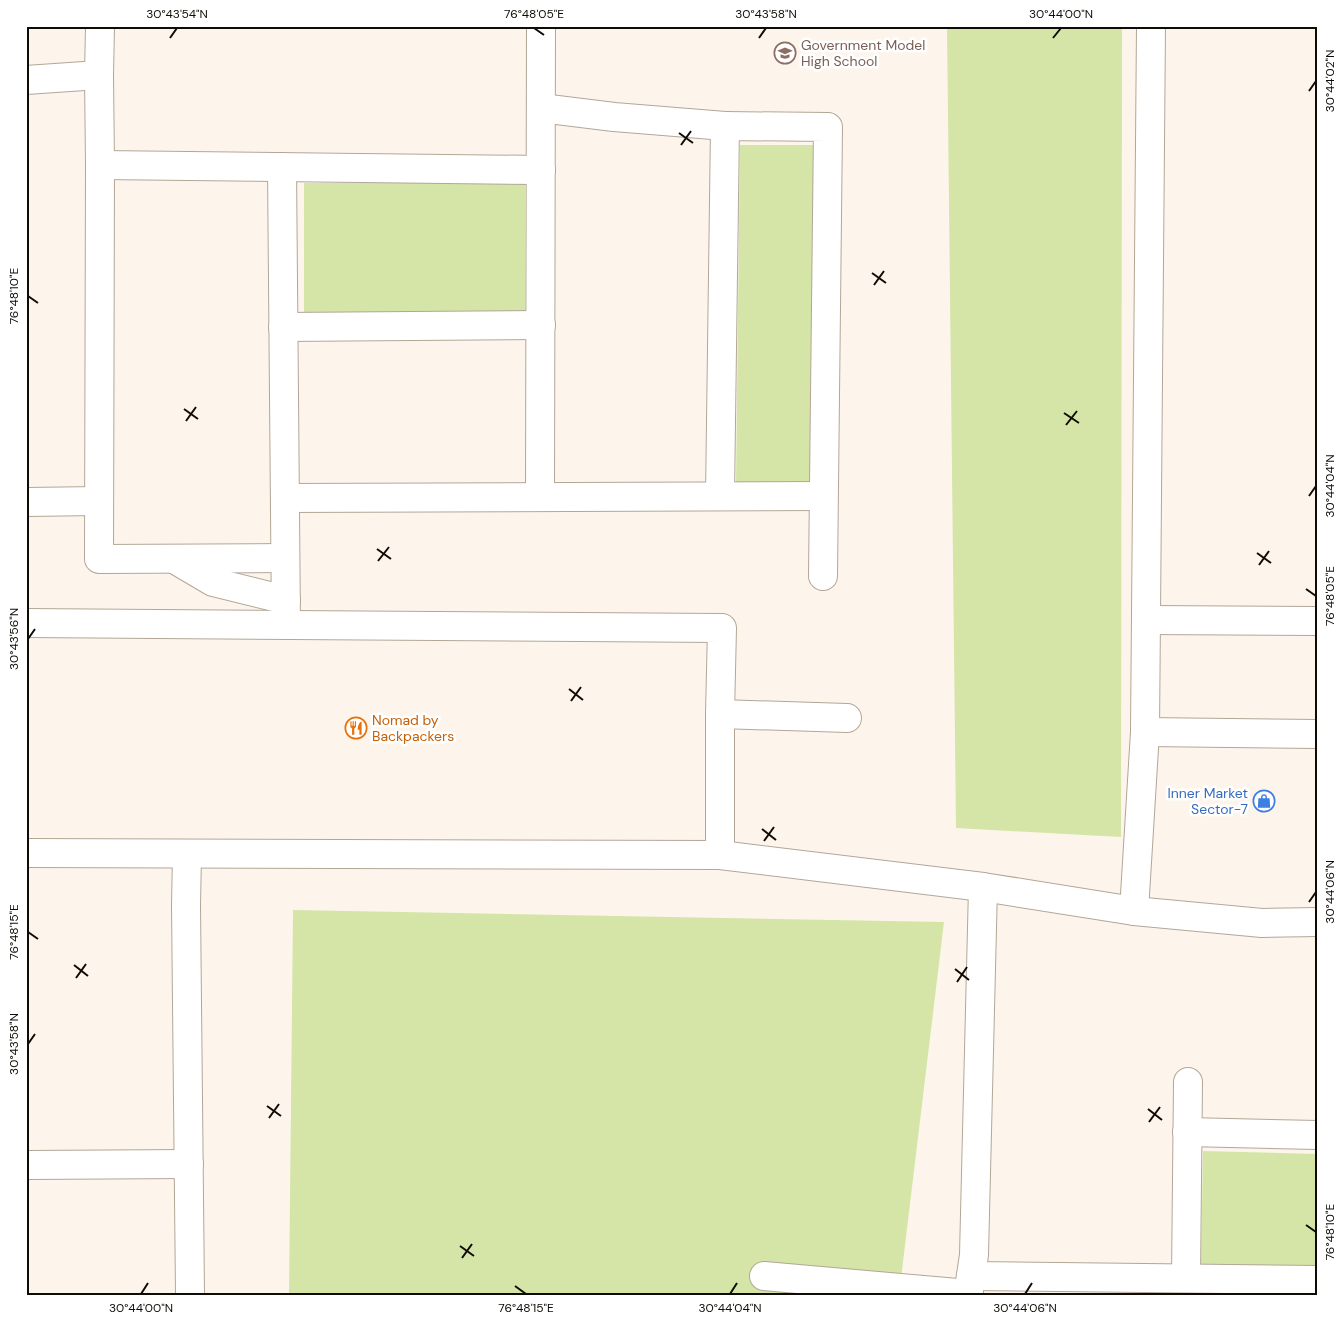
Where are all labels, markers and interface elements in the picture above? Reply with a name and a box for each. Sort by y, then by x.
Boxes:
text: 30°43'54"N [146,6,208,22]
text: 76°48'05"E [504,6,564,22]
text: 30°43'58"N [735,6,797,22]
text: 30°44'00"N [1029,6,1093,22]
place label: Government Model High School [801,36,925,70]
school or university icon: Government Model High School [773,41,797,65]
text: 30°44'02"N [1322,50,1338,112]
text: 76°48'10"E [6,268,22,324]
text: 30°44'04"N [1322,454,1338,518]
text: 76°48'05"E [1322,566,1338,626]
text: 30°43'56"N [6,608,22,670]
place label: Nomad by Backpackers [372,711,454,745]
restaurant icon: Nomad by Backpackers [344,716,368,740]
place label: Inner Market Sector-7 [1167,784,1248,818]
shop icon: Inner Market Sector-7 [1252,789,1276,813]
text: 30°44'06"N [1322,860,1338,924]
text: 76°48'15"E [6,904,22,960]
text: 30°43'58"N [6,1013,22,1075]
text: 76°48'10"E [1322,1204,1338,1260]
text: 30°44'00"N [109,1300,173,1316]
text: 76°48'15"E [498,1300,554,1316]
text: 30°44'04"N [698,1300,762,1316]
text: 30°44'06"N [993,1300,1057,1316]

